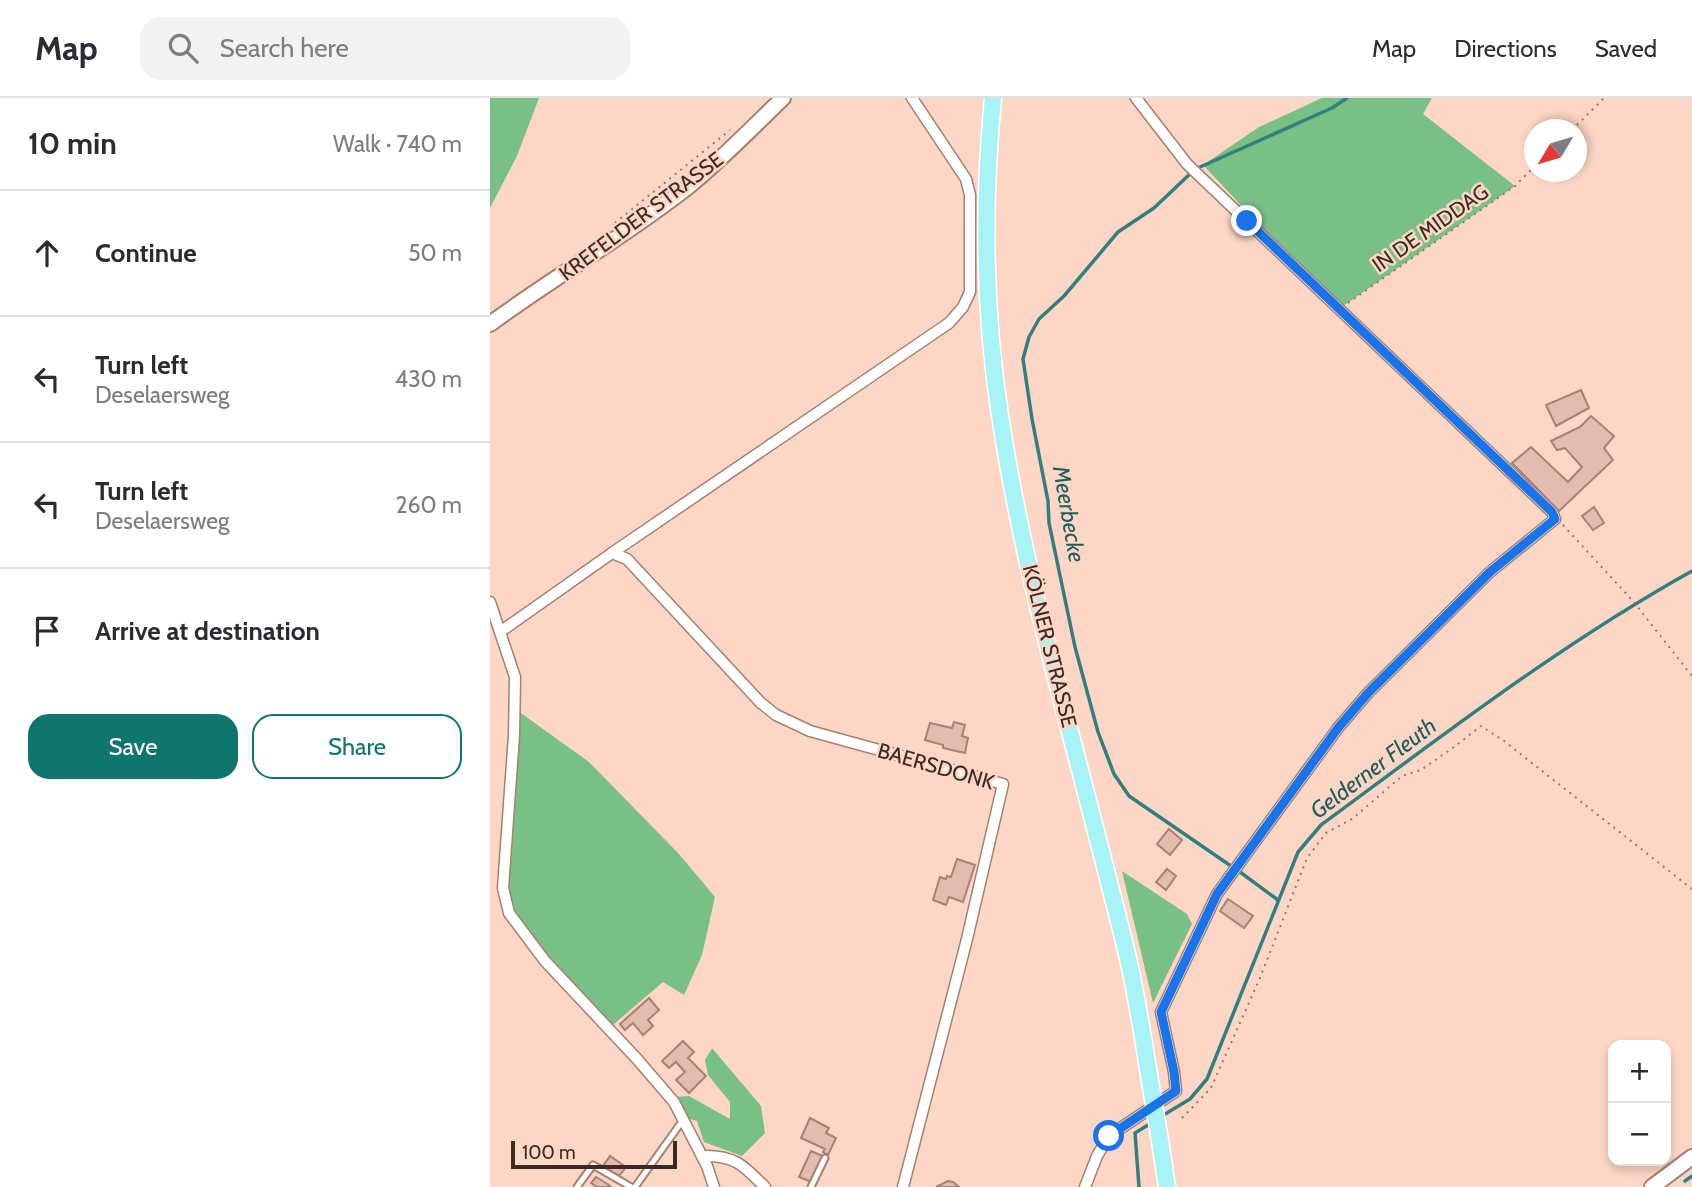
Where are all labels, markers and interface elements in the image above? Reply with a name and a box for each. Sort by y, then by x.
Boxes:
search box [140,17,630,80]
text: Map [35,28,98,68]
icon: search [164,29,202,67]
text: Search here [220,32,349,64]
text: Map [1372,34,1416,63]
text: Directions [1454,34,1557,63]
text: Saved [1595,34,1657,63]
north arrow [1524,119,1587,182]
text: 10 min [28,125,117,162]
text: Walk · 740 m [333,130,462,158]
street label: KREFELDER STRASSE [554,146,728,286]
street label: IN DE MIDDAG [1367,179,1493,277]
route end [1231,205,1262,236]
icon: ahead [28,234,66,272]
text: Continue [95,237,197,269]
text: 50 m [408,239,462,267]
text: Turn left [95,349,188,381]
icon: left [28,360,66,398]
text: 430 m [395,365,462,393]
text: Deselaersweg [95,381,229,409]
water label: Meerbecke [1047,463,1091,564]
text: Turn left [95,475,188,507]
icon: left [28,486,66,524]
text: 260 m [395,491,462,519]
text: Deselaersweg [95,507,229,535]
street label: KÖLNER STRASSE [1018,562,1082,730]
icon: arrive [28,612,66,650]
text: Arrive at destination [95,615,320,647]
water label: Gelderner Fleuth [1304,711,1442,825]
button: Save [28,714,238,779]
button: Share [252,714,462,779]
street label: BAERSDONK [875,737,997,795]
map controls [1608,1040,1671,1166]
button: + [1608,1040,1671,1103]
button: − [1608,1103,1671,1166]
route start [1093,1120,1124,1151]
scale bar [511,1138,677,1170]
text: 100 m [522,1141,576,1164]

